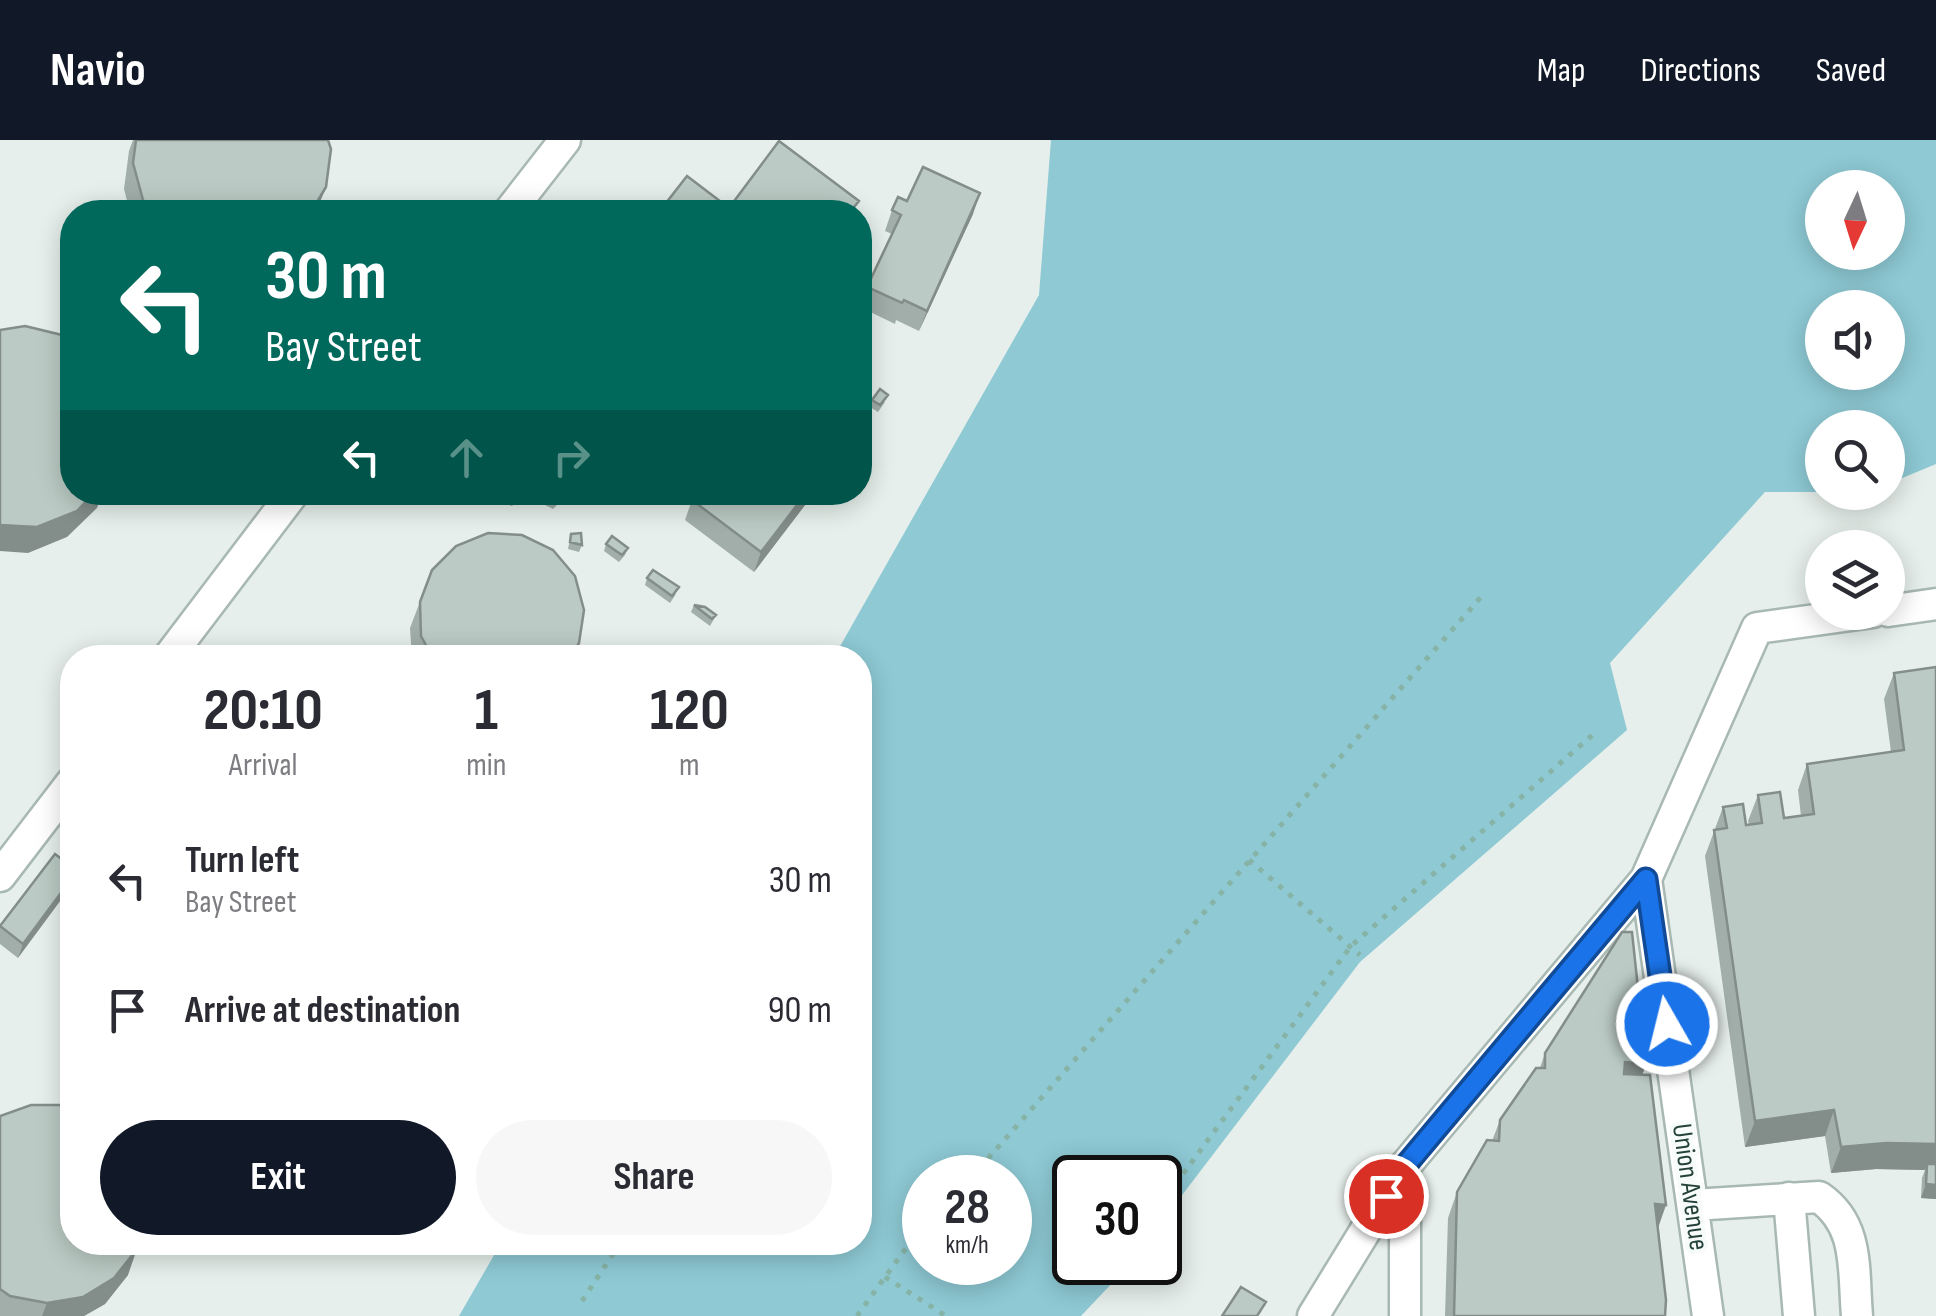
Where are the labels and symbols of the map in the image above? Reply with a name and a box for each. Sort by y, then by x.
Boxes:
north arrow [1805,170,1905,270]
position arrow [1615,972,1719,1076]
street label: Union Avenue [1665,1122,1715,1252]
pin [1344,1154,1429,1239]
speed limit sign: 30 [1052,1155,1182,1285]

